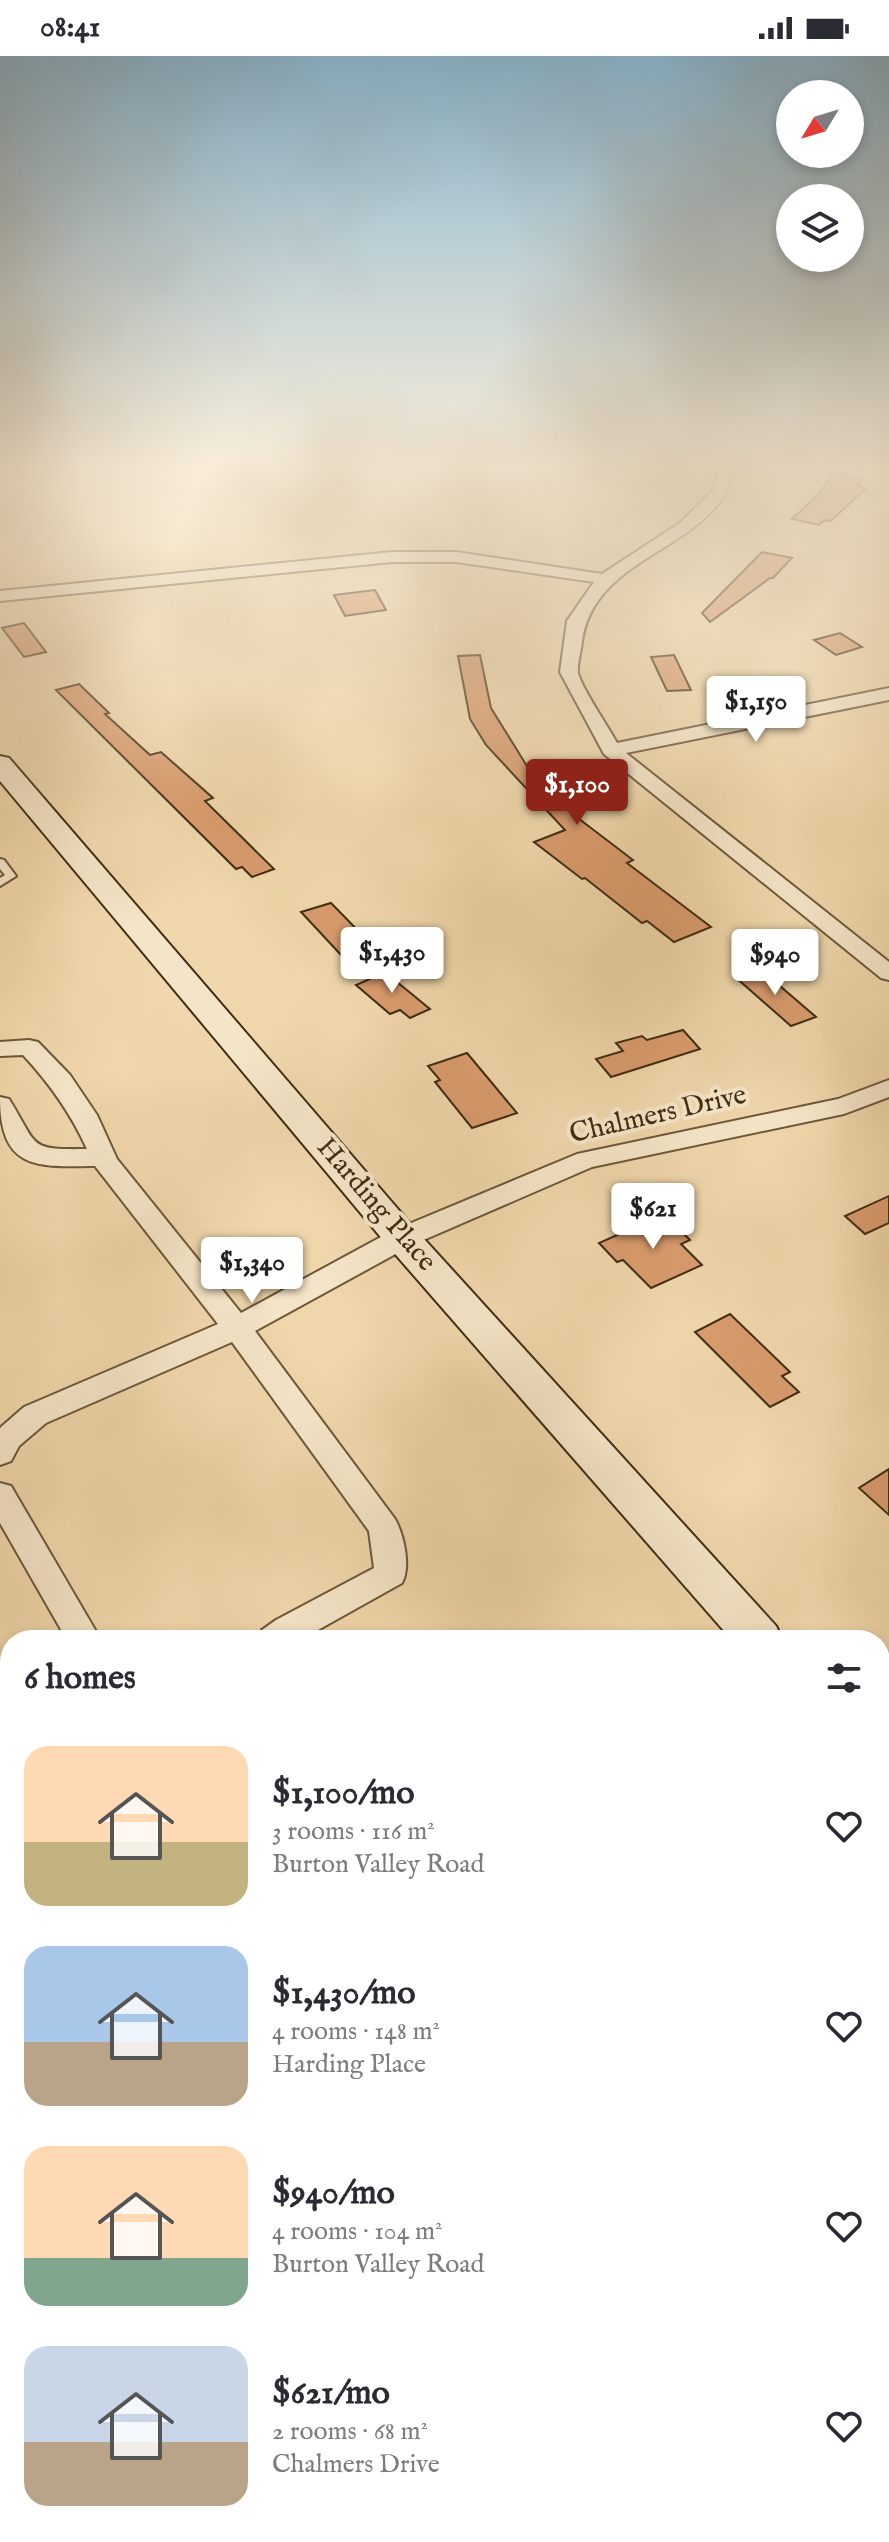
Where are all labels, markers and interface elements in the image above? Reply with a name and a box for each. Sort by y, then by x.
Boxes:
text: 08:41 [40,9,100,47]
north arrow [776,80,864,168]
map controls [776,80,864,272]
button: layers [776,184,864,272]
pin: $1,150 [691,676,821,744]
text: $1,150 [725,685,787,718]
pin: $1,100 [512,759,642,827]
text: $1,100 [544,768,610,801]
pin: $1,430 [327,927,457,995]
pin: $940 [728,929,822,997]
text: $1,430 [359,936,425,969]
text: $940 [749,938,801,971]
street label: Chalmers Drive [566,1078,750,1152]
street label: Harding Place [308,1131,444,1279]
pin: $621 [606,1183,700,1251]
text: $621 [629,1192,677,1225]
pin: $1,340 [187,1237,317,1305]
text: $1,340 [219,1246,285,1279]
icon: filters [822,1656,866,1700]
text: 6 homes [24,1657,136,1700]
text: $1,100/mo [272,1772,415,1815]
icon: home [88,1778,184,1874]
icon: heart [822,1804,866,1848]
text: 3 rooms · 116 m² [272,1815,435,1848]
text: Burton Valley Road [272,1848,484,1881]
text: $1,430/mo [272,1972,415,2015]
icon: home [88,1978,184,2074]
icon: heart [822,2004,866,2048]
text: 4 rooms · 148 m² [272,2015,440,2048]
text: Harding Place [272,2048,426,2081]
text: $940/mo [272,2172,395,2215]
icon: home [88,2178,184,2274]
icon: heart [822,2204,866,2248]
text: 4 rooms · 104 m² [272,2215,442,2248]
text: Burton Valley Road [272,2248,484,2281]
text: $621/mo [272,2372,390,2415]
icon: home [88,2378,184,2474]
icon: heart [822,2404,866,2448]
text: 2 rooms · 68 m² [272,2415,428,2448]
text: Chalmers Drive [272,2448,440,2481]

